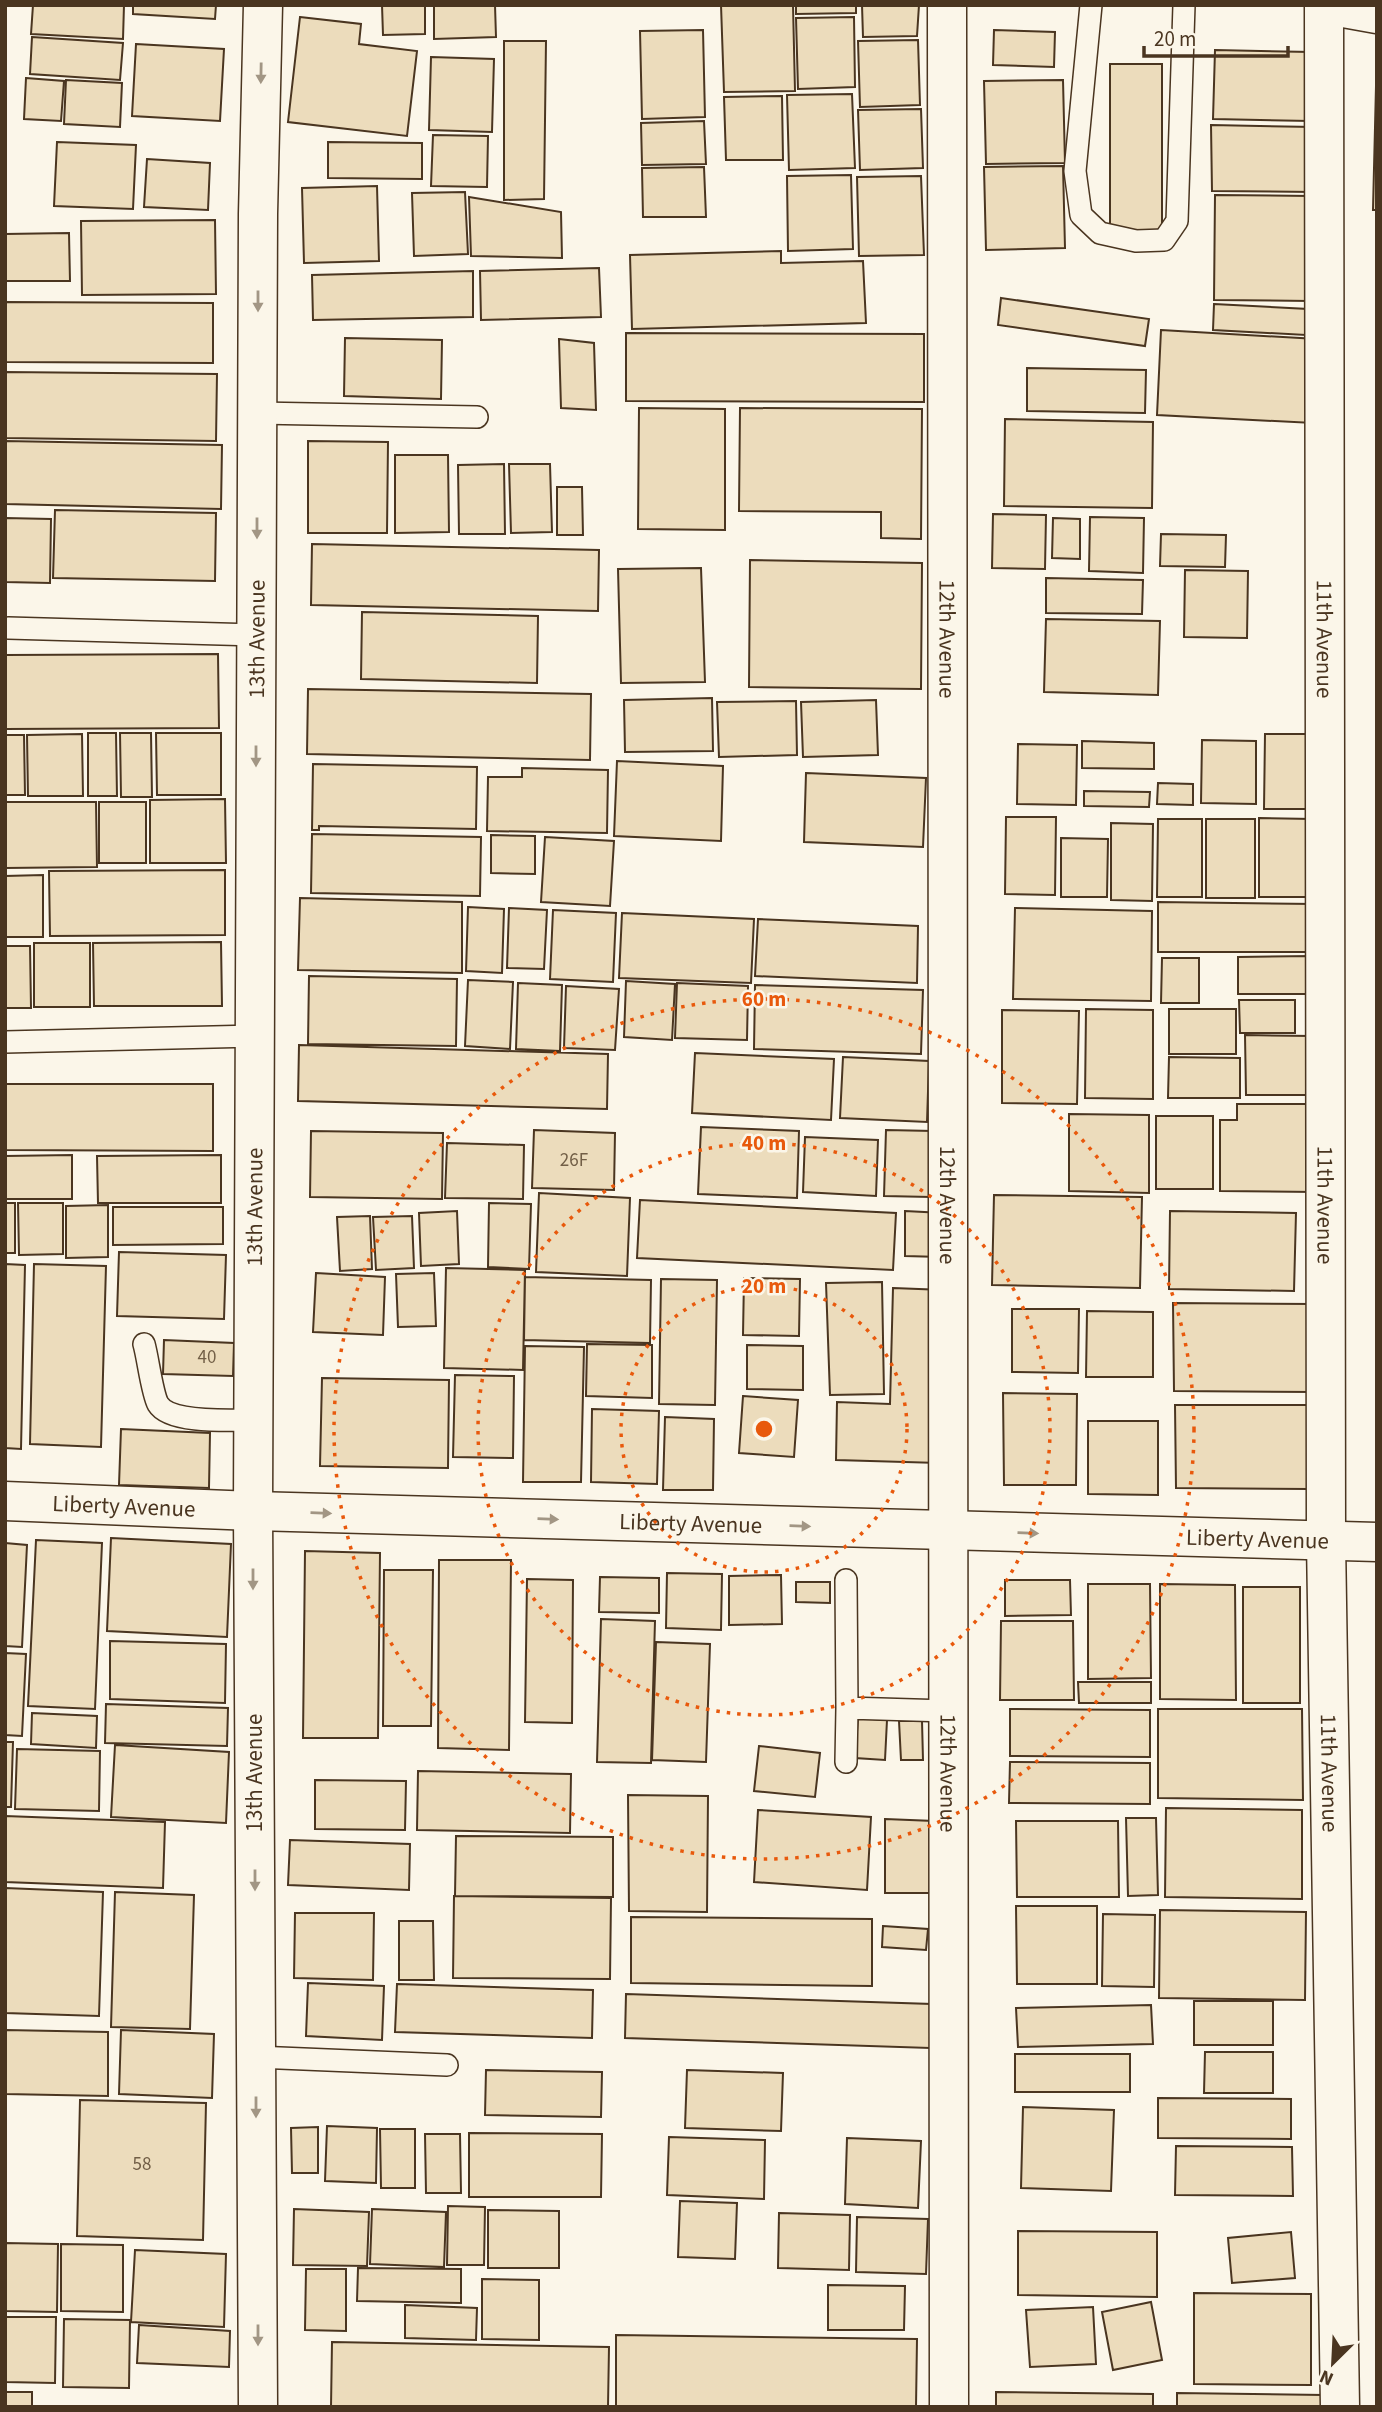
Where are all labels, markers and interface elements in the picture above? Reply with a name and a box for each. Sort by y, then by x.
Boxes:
scale bar [1144,14,1288,58]
text: 20 m [1154,24,1196,54]
one-way arrow [255,63,267,85]
one-way arrow [252,290,264,312]
one-way arrow [251,518,263,540]
street label: 13th Avenue [240,580,273,698]
street label: 12th Avenue [931,580,964,698]
street label: 11th Avenue [1308,580,1341,698]
one-way arrow [250,745,262,767]
text: 60 m [742,984,786,1014]
text: 40 m [742,1128,786,1158]
street label: 12th Avenue [931,1146,965,1264]
street label: 11th Avenue [1309,1146,1342,1264]
house number: 26F [560,1147,588,1174]
street label: 13th Avenue [237,1148,271,1266]
text: 20 m [742,1271,786,1301]
house number: 40 [198,1344,216,1371]
centre of rings [752,1417,776,1441]
street label: Liberty Avenue [52,1486,196,1525]
street label: Liberty Avenue [619,1505,763,1542]
one-way arrow [310,1507,332,1518]
one-way arrow [538,1513,560,1525]
one-way arrow [789,1520,811,1532]
street label: Liberty Avenue [1185,1520,1329,1557]
one-way arrow [1017,1527,1039,1538]
one-way arrow [247,1568,259,1590]
street label: 11th Avenue [1312,1713,1347,1833]
street label: 13th Avenue [238,1714,271,1832]
street label: 12th Avenue [932,1714,965,1832]
one-way arrow [249,1869,261,1891]
one-way arrow [250,2097,262,2119]
house number: 58 [133,2151,151,2178]
one-way arrow [252,2324,264,2346]
north arrow [1298,2328,1368,2398]
text: N [1315,2362,1338,2392]

